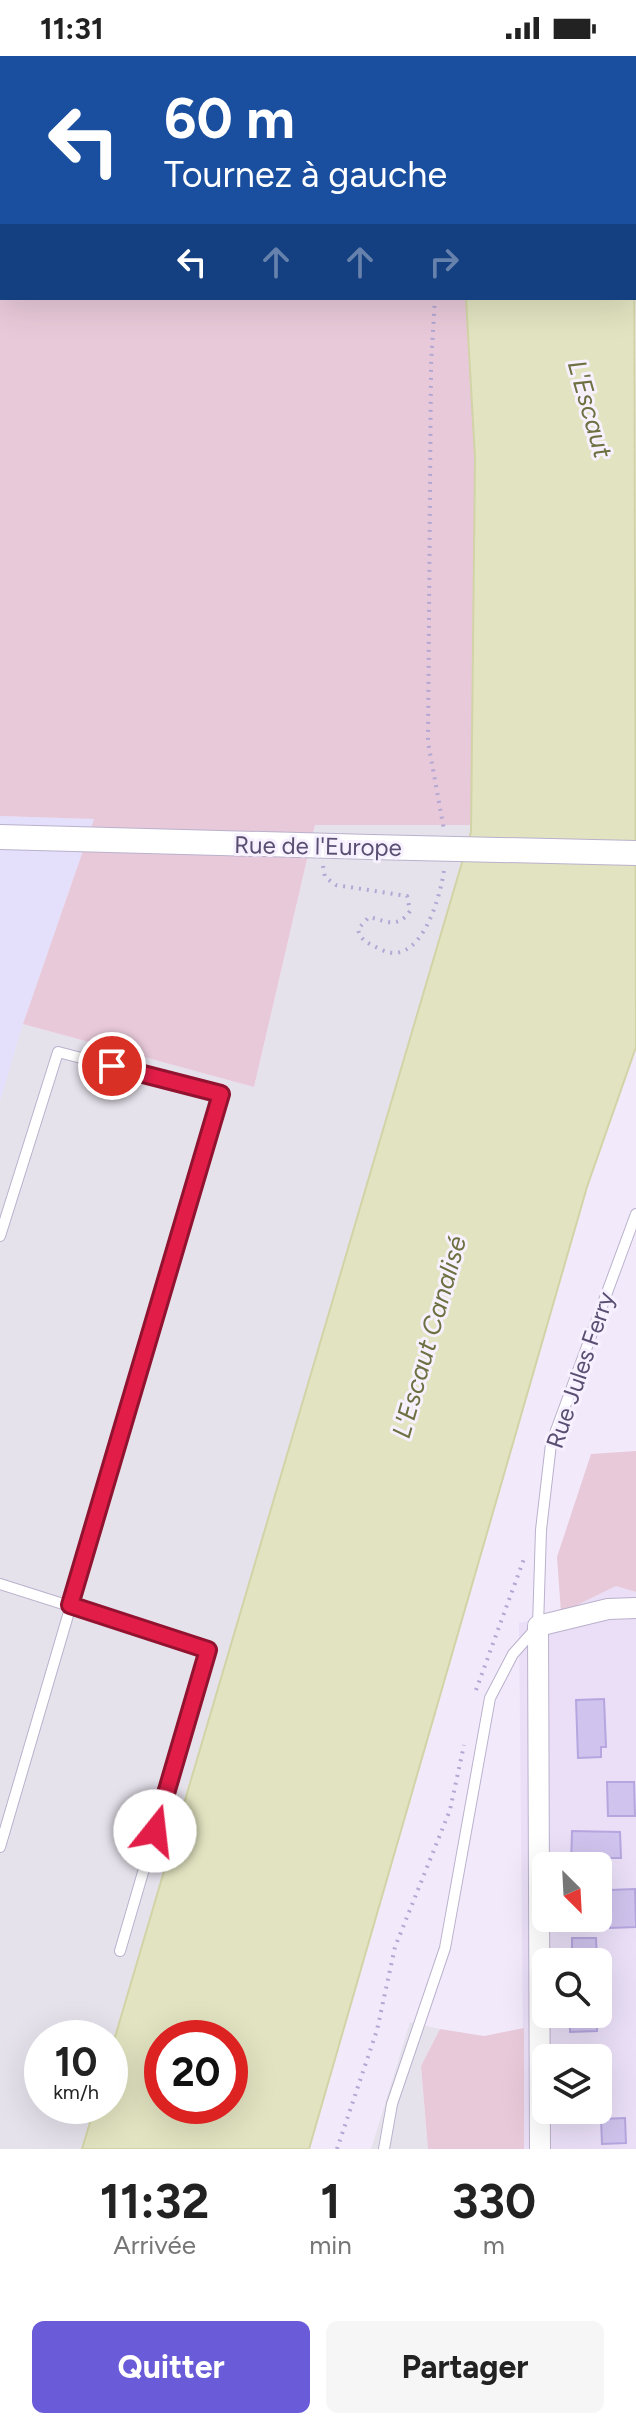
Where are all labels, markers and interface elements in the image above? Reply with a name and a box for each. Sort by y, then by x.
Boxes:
text: 11:31 [40,10,104,47]
text: 60 m [164,85,295,152]
icon: left [32,88,136,192]
text: Tournez à gauche [164,153,447,196]
icon: left [170,240,214,284]
icon: ahead [254,240,298,284]
icon: ahead [338,240,382,284]
icon: right [422,240,466,284]
water label: L'Escaut [561,356,619,463]
street label: Rue de l'Europe [234,830,402,862]
pin [78,1032,146,1100]
icon: arrive [90,1044,134,1088]
water label: L'Escaut Canalisé [385,1232,473,1442]
street label: Rue Jules Ferry [540,1288,620,1452]
position arrow [113,1789,197,1873]
north arrow [532,1852,612,1932]
map controls [532,1852,612,2124]
button: search [532,1948,612,2028]
speed limit sign: 20 [144,2020,248,2124]
text: 10 [55,2038,97,2086]
button: layers [532,2044,612,2124]
text: km/h [53,2080,99,2104]
text: 11:32 [100,2172,209,2230]
text: 1 [320,2172,341,2230]
text: 330 [452,2172,536,2230]
text: Arrivée [113,2229,196,2261]
text: min [309,2229,352,2261]
text: m [483,2229,505,2261]
button: Quitter [32,2321,310,2413]
button: Partager [326,2321,604,2413]

